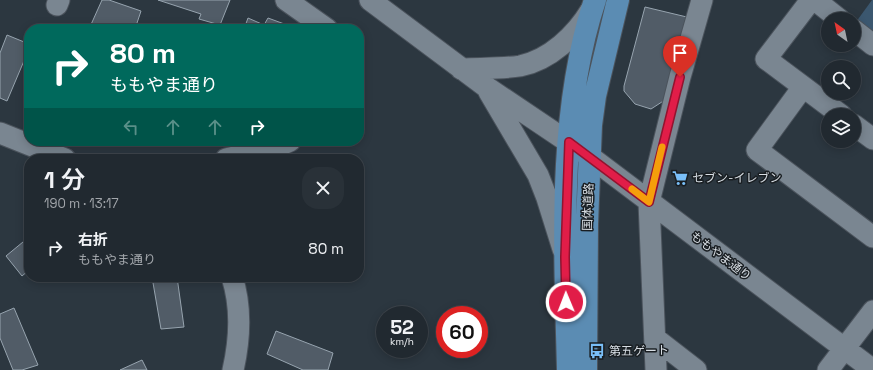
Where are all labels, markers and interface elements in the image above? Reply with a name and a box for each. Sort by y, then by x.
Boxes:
north arrow [821,12,861,52]
map controls [821,12,861,148]
text: 80 m [110,35,176,71]
pin [663,36,697,77]
icon: right [44,40,96,92]
icon: arrive [669,42,691,64]
button: search [821,60,861,100]
text: ももやま通り [110,73,218,96]
button: layers [821,108,861,148]
icon: left [120,116,142,138]
icon: ahead [162,116,184,138]
icon: ahead [204,116,226,138]
icon: right [246,116,268,138]
text: 1 分 [44,164,85,195]
button: close [302,167,344,209]
supermarket icon: セブン-イレブン [671,169,689,187]
place label: セブン-イレブン [692,170,781,186]
street label: 国体道路 [579,183,597,231]
text: 190 m · 13:17 [44,195,119,212]
street label: ももやま通り [687,228,755,284]
text: 右折 [78,230,108,249]
icon: right [44,237,66,259]
text: 80 m [308,239,344,258]
text: ももやま通り [78,251,156,268]
position arrow [545,281,587,323]
speed limit sign: 60 [436,306,488,358]
text: 52 [390,314,414,340]
text: km/h [390,335,414,348]
bus stop icon: 第五ゲート [588,342,606,360]
place label: 第五ゲート [609,343,669,359]

